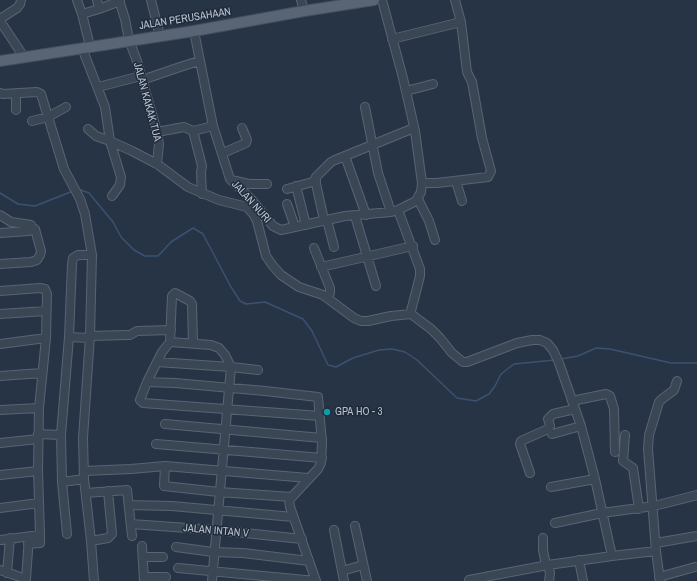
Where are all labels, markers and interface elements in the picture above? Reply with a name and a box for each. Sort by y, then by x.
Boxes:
street label: JALAN PERUSAHAAN [138,5,232,33]
street label: JALAN KAKAK TUA [130,61,164,143]
street label: JALAN NURI [228,178,274,226]
place label: GPA HO - 3 [335,405,382,419]
marker: GPA HO - 3 [322,407,332,417]
street label: JALAN INTAN V [183,522,249,540]

